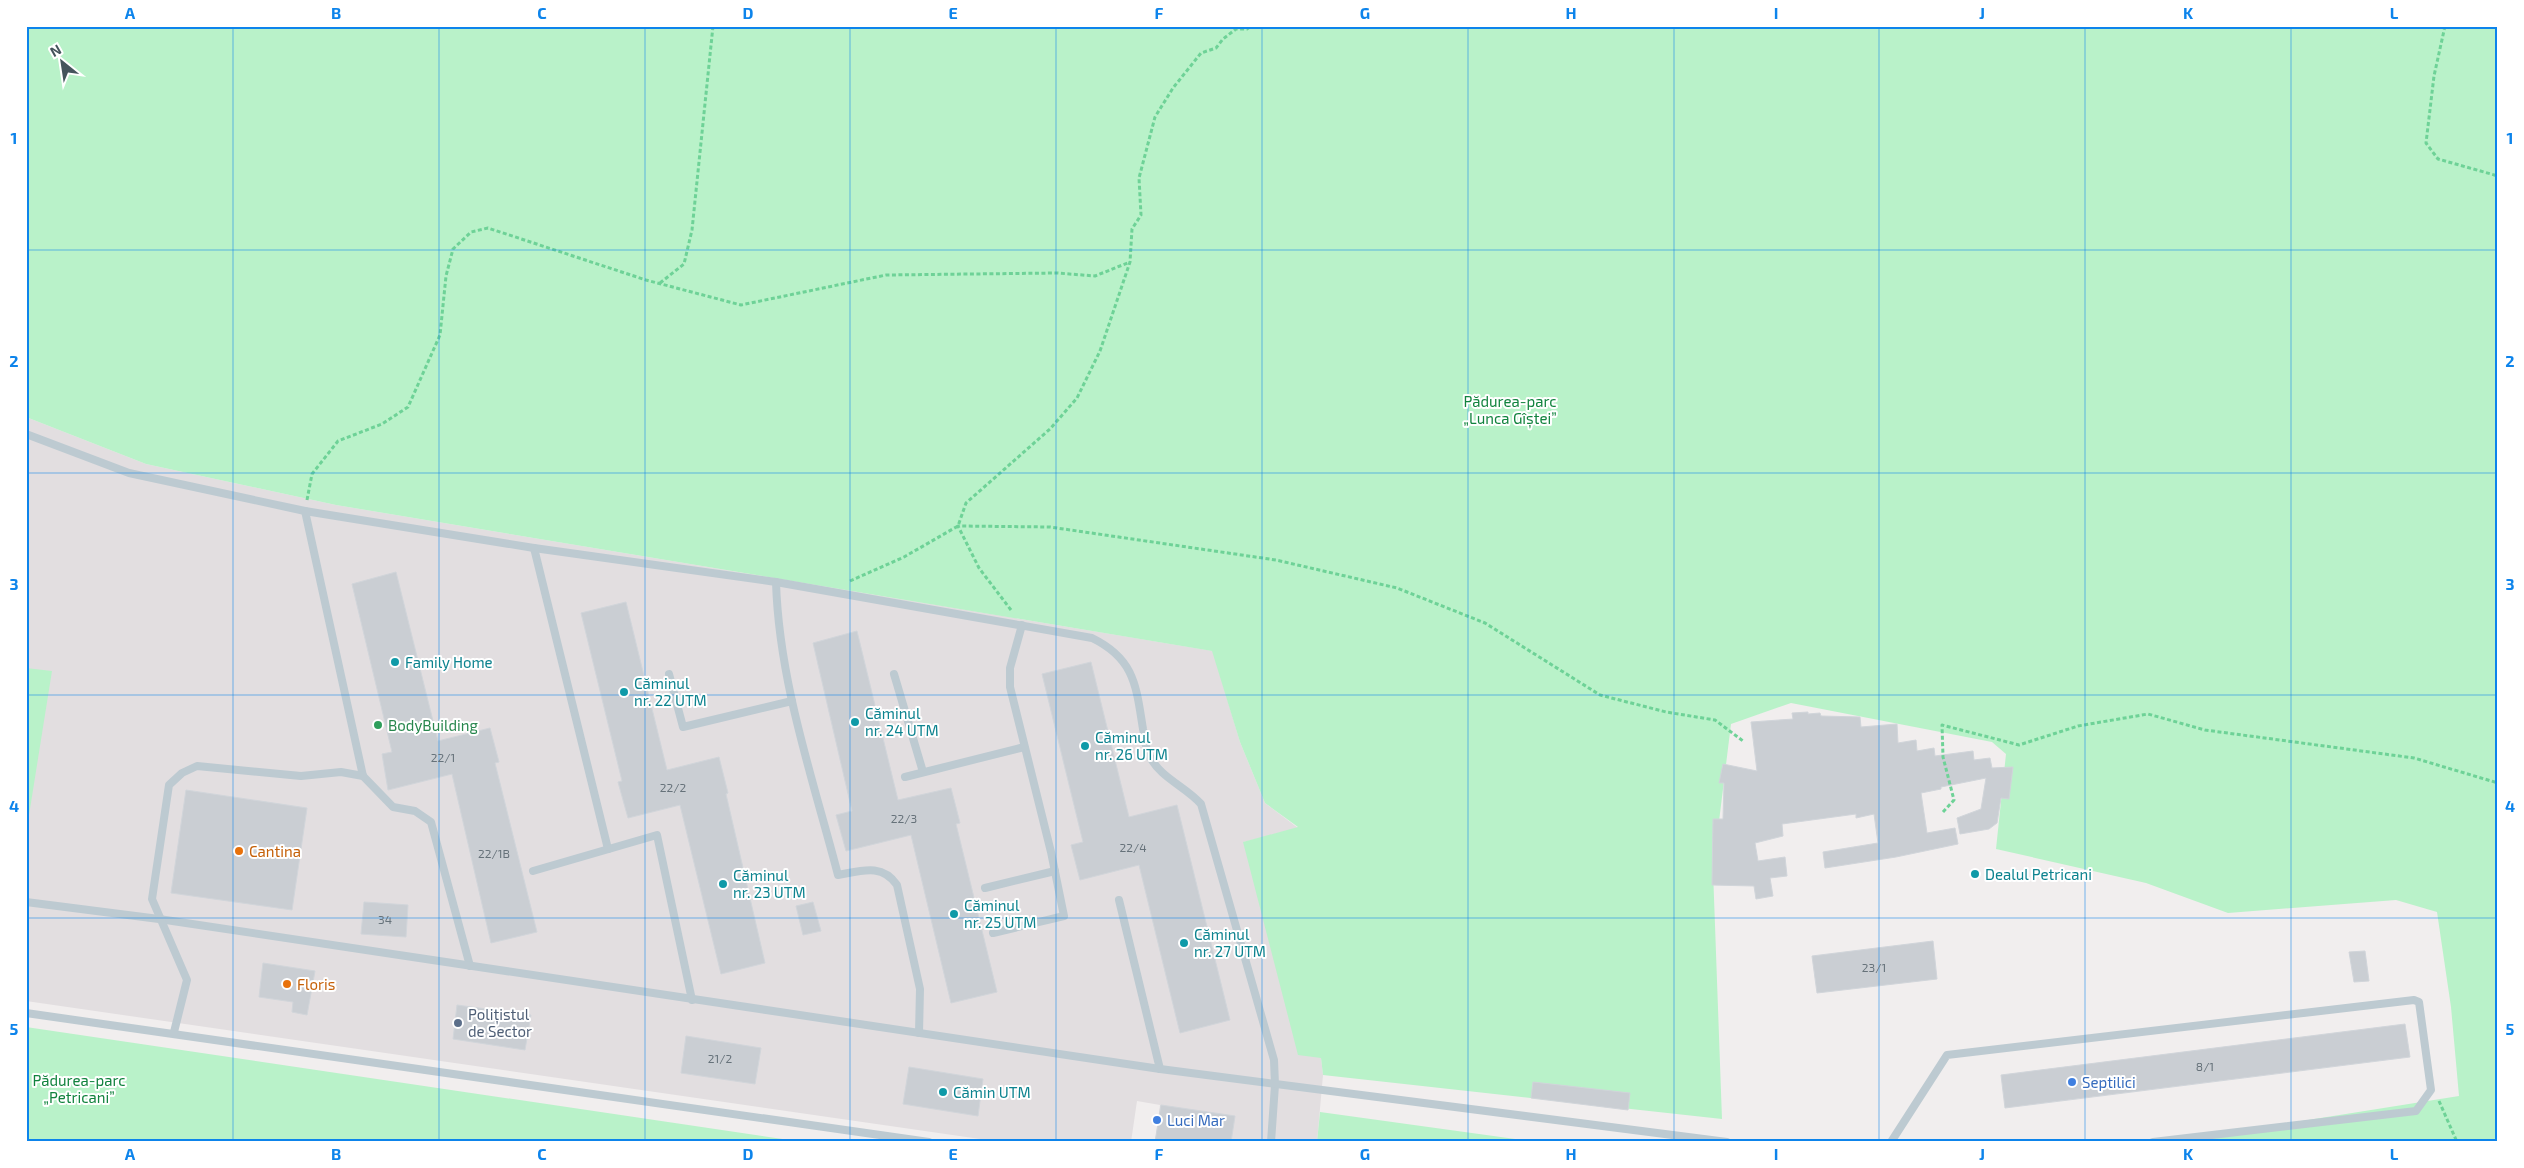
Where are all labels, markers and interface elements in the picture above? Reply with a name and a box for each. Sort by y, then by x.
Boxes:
text: A [125,3,136,22]
text: B [331,3,341,22]
text: C [537,3,547,22]
text: D [743,3,754,22]
text: E [948,3,958,22]
text: F [1155,3,1164,22]
text: G [1360,3,1370,22]
text: H [1565,3,1577,22]
text: I [1774,3,1778,22]
text: J [1979,3,1985,22]
text: K [2183,3,2194,22]
text: L [2390,3,2399,22]
north arrow [38,38,88,88]
text: N [47,40,64,60]
text: 1 [11,128,17,147]
text: 1 [2507,128,2513,147]
text: 2 [9,351,19,370]
text: 2 [2505,351,2515,370]
park label: Pădurea-parc „Lunca Gîștei” [1463,392,1557,429]
text: 3 [9,574,19,593]
text: 3 [2505,574,2515,593]
place label: Family Home [405,653,493,671]
marker: Family Home [389,656,401,668]
place label: Căminul nr. 22 UTM [634,674,707,709]
marker: Căminul nr. 22 UTM [618,686,630,698]
place label: Căminul nr. 24 UTM [865,704,939,739]
place label: BodyBuilding [388,716,478,734]
marker: Căminul nr. 24 UTM [849,716,861,728]
marker: BodyBuilding [372,719,384,731]
place label: Căminul nr. 26 UTM [1095,728,1168,763]
marker: Căminul nr. 26 UTM [1079,740,1091,752]
house number: 22/1 [431,750,455,764]
house number: 22/2 [660,780,686,794]
text: 4 [9,796,19,815]
text: 4 [2505,796,2515,815]
house number: 22/3 [891,811,917,825]
house number: 22/4 [1119,840,1147,854]
place label: Cantina [249,842,301,860]
marker: Cantina [233,845,245,857]
house number: 22/1B [478,846,510,860]
place label: Dealul Petricani [1985,865,2092,883]
place label: Căminul nr. 23 UTM [733,866,806,901]
marker: Dealul Petricani [1969,868,1981,880]
marker: Căminul nr. 23 UTM [717,878,729,890]
place label: Căminul nr. 25 UTM [964,896,1036,931]
marker: Căminul nr. 25 UTM [948,908,960,920]
house number: 34 [378,912,392,926]
place label: Căminul nr. 27 UTM [1194,925,1266,960]
marker: Căminul nr. 27 UTM [1178,937,1190,949]
house number: 23/1 [1862,960,1886,974]
place label: Floris [297,975,335,993]
marker: Floris [281,978,293,990]
place label: Polițistul de Sector [468,1005,532,1040]
marker: Polițistul de Sector [452,1017,464,1029]
text: 5 [10,1019,19,1038]
text: 5 [2506,1019,2515,1038]
house number: 21/2 [708,1051,732,1065]
house number: 8/1 [2196,1059,2214,1073]
park label: Pădurea-parc „Petricani” [32,1071,126,1106]
place label: Septilici [2082,1073,2136,1091]
marker: Septilici [2066,1076,2078,1088]
place label: Cămin UTM [953,1083,1031,1101]
marker: Cămin UTM [937,1086,949,1098]
place label: Luci Mar [1167,1111,1225,1129]
marker: Luci Mar [1151,1114,1163,1126]
text: A [125,1144,136,1163]
text: B [331,1144,341,1163]
text: C [537,1144,547,1163]
text: D [743,1144,754,1163]
text: E [948,1144,958,1163]
text: F [1155,1144,1164,1163]
text: G [1360,1144,1370,1163]
text: H [1565,1144,1577,1163]
text: I [1774,1144,1778,1163]
text: J [1979,1144,1985,1163]
text: K [2183,1144,2194,1163]
text: L [2390,1144,2399,1163]

